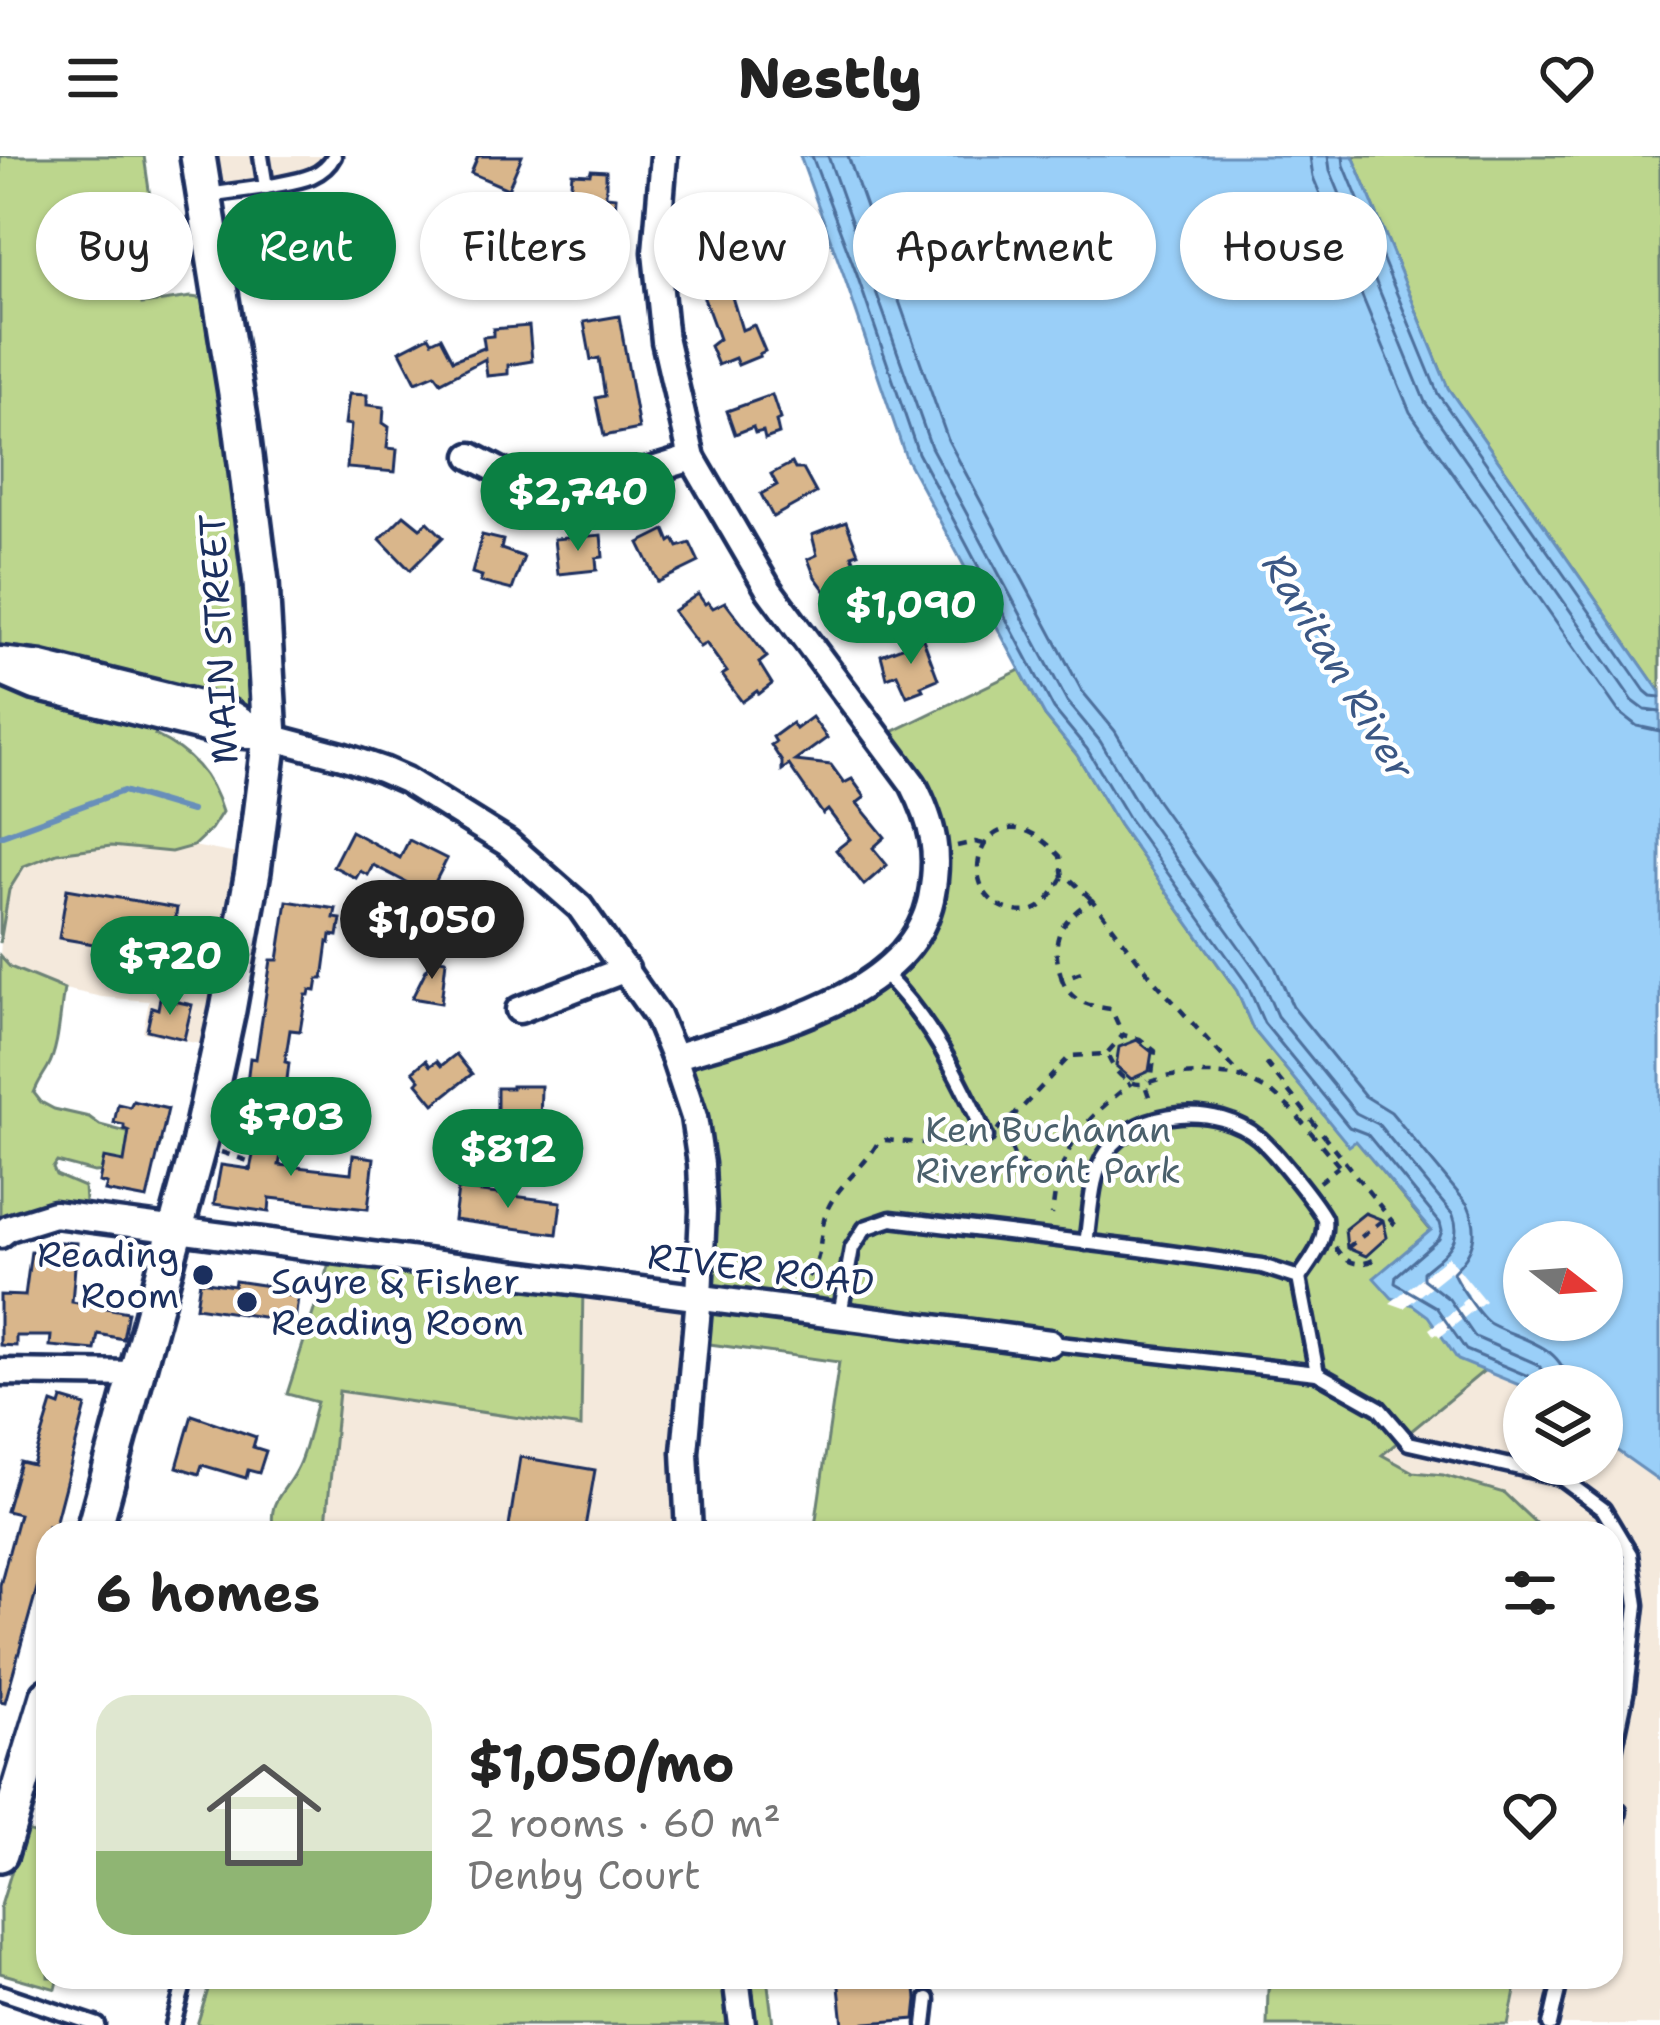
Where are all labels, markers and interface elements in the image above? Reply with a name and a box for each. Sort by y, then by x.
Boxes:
text: Nestly [738,42,922,114]
icon: menu [60,45,126,111]
icon: heart [1534,45,1600,111]
chip: Buy [36,192,193,300]
chip: Rent [217,192,396,300]
chip: Filters [420,192,630,300]
chip: New [654,192,829,300]
chip: Apartment [853,192,1156,300]
chip: House [1180,192,1387,300]
pin: $2,740 [480,452,676,554]
text: $2,740 [508,465,649,517]
street label: MAIN STREET [187,512,250,765]
water label: Raritan River [1251,543,1427,790]
pin: $1,090 [813,565,1009,667]
text: $1,090 [845,578,977,630]
pin: $1,050 [334,880,530,982]
text: $1,050 [367,893,497,945]
pin: $720 [99,916,241,1018]
text: $720 [117,929,223,981]
pin: $703 [220,1077,362,1179]
text: $703 [238,1090,344,1142]
park label: Ken Buchanan Riverfront Park [915,1105,1181,1195]
pin: $812 [437,1109,579,1211]
text: $812 [459,1122,557,1174]
north arrow [1503,1221,1623,1341]
map controls [1503,1221,1623,1485]
place label: Reading Room [37,1230,179,1320]
street label: RIVER ROAD [645,1231,877,1308]
place label: Sayre & Fisher Reading Room [271,1257,524,1347]
marker: Reading Room [190,1262,216,1288]
marker: Sayre & Fisher Reading Room [234,1289,260,1315]
button: layers [1503,1365,1623,1485]
text: 6 homes [96,1559,320,1627]
icon: filters [1497,1560,1563,1626]
text: $1,050/mo [468,1729,735,1797]
icon: home [192,1743,336,1887]
icon: heart [1497,1782,1563,1848]
text: 2 rooms · 60 m² [468,1797,781,1849]
text: Denby Court [468,1849,701,1901]

